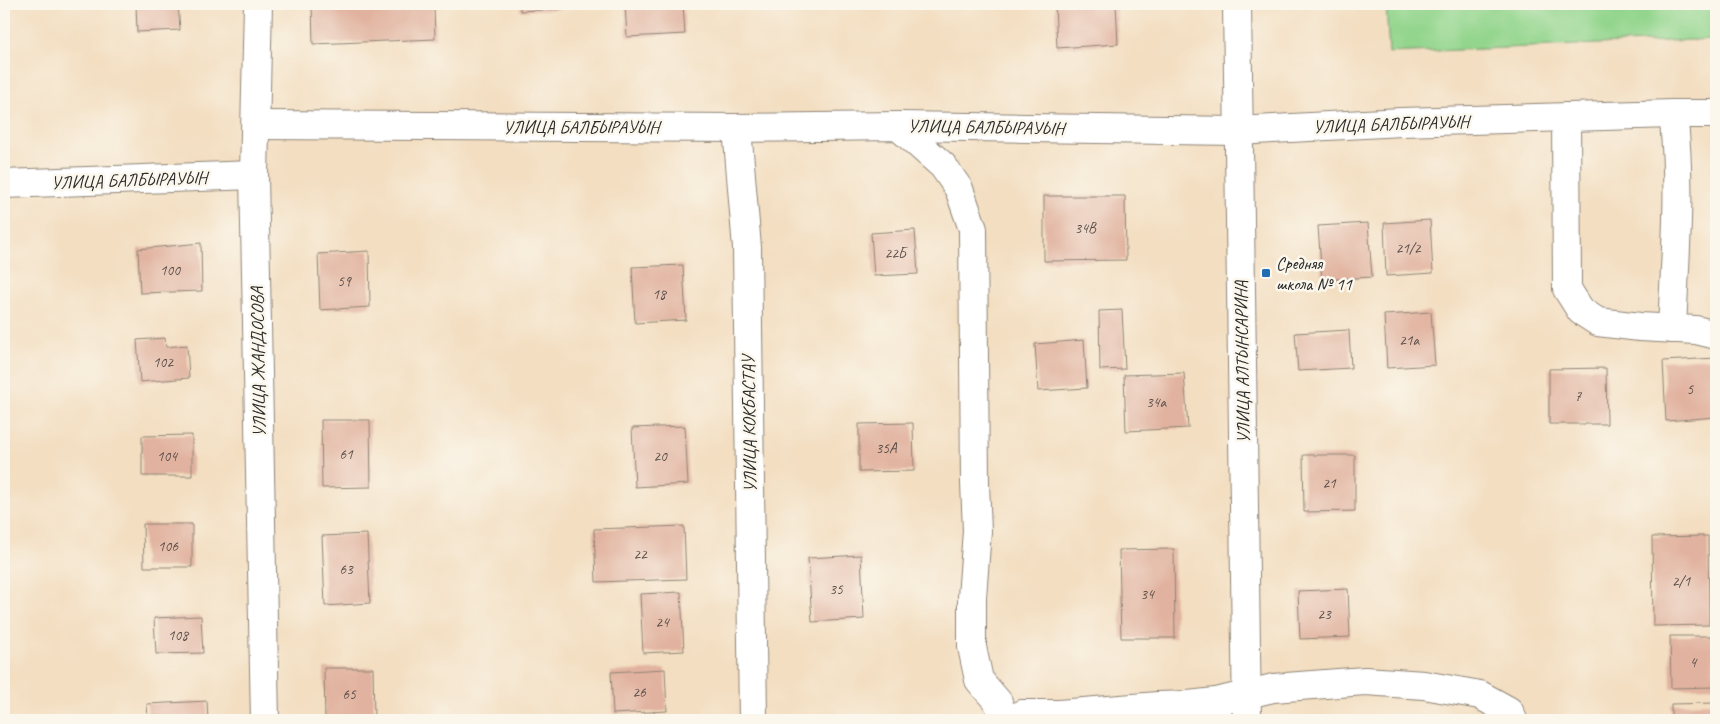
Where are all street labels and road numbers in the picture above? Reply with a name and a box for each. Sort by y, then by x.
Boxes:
street label: УЛИЦА БАЛБЫРАУЫН [1313,110,1472,138]
street label: УЛИЦА БАЛБЫРАУЫН [908,115,1067,139]
street label: УЛИЦА БАЛБЫРАУЫН [503,116,662,138]
street label: УЛИЦА БАЛБЫРАУЫН [51,166,210,194]
street label: УЛИЦА АЛТЫНСАРИНА [1230,279,1254,444]
street label: УЛИЦА ЖАНДОСОВА [246,286,270,437]
street label: УЛИЦА КОКБАСТАУ [737,353,761,492]

